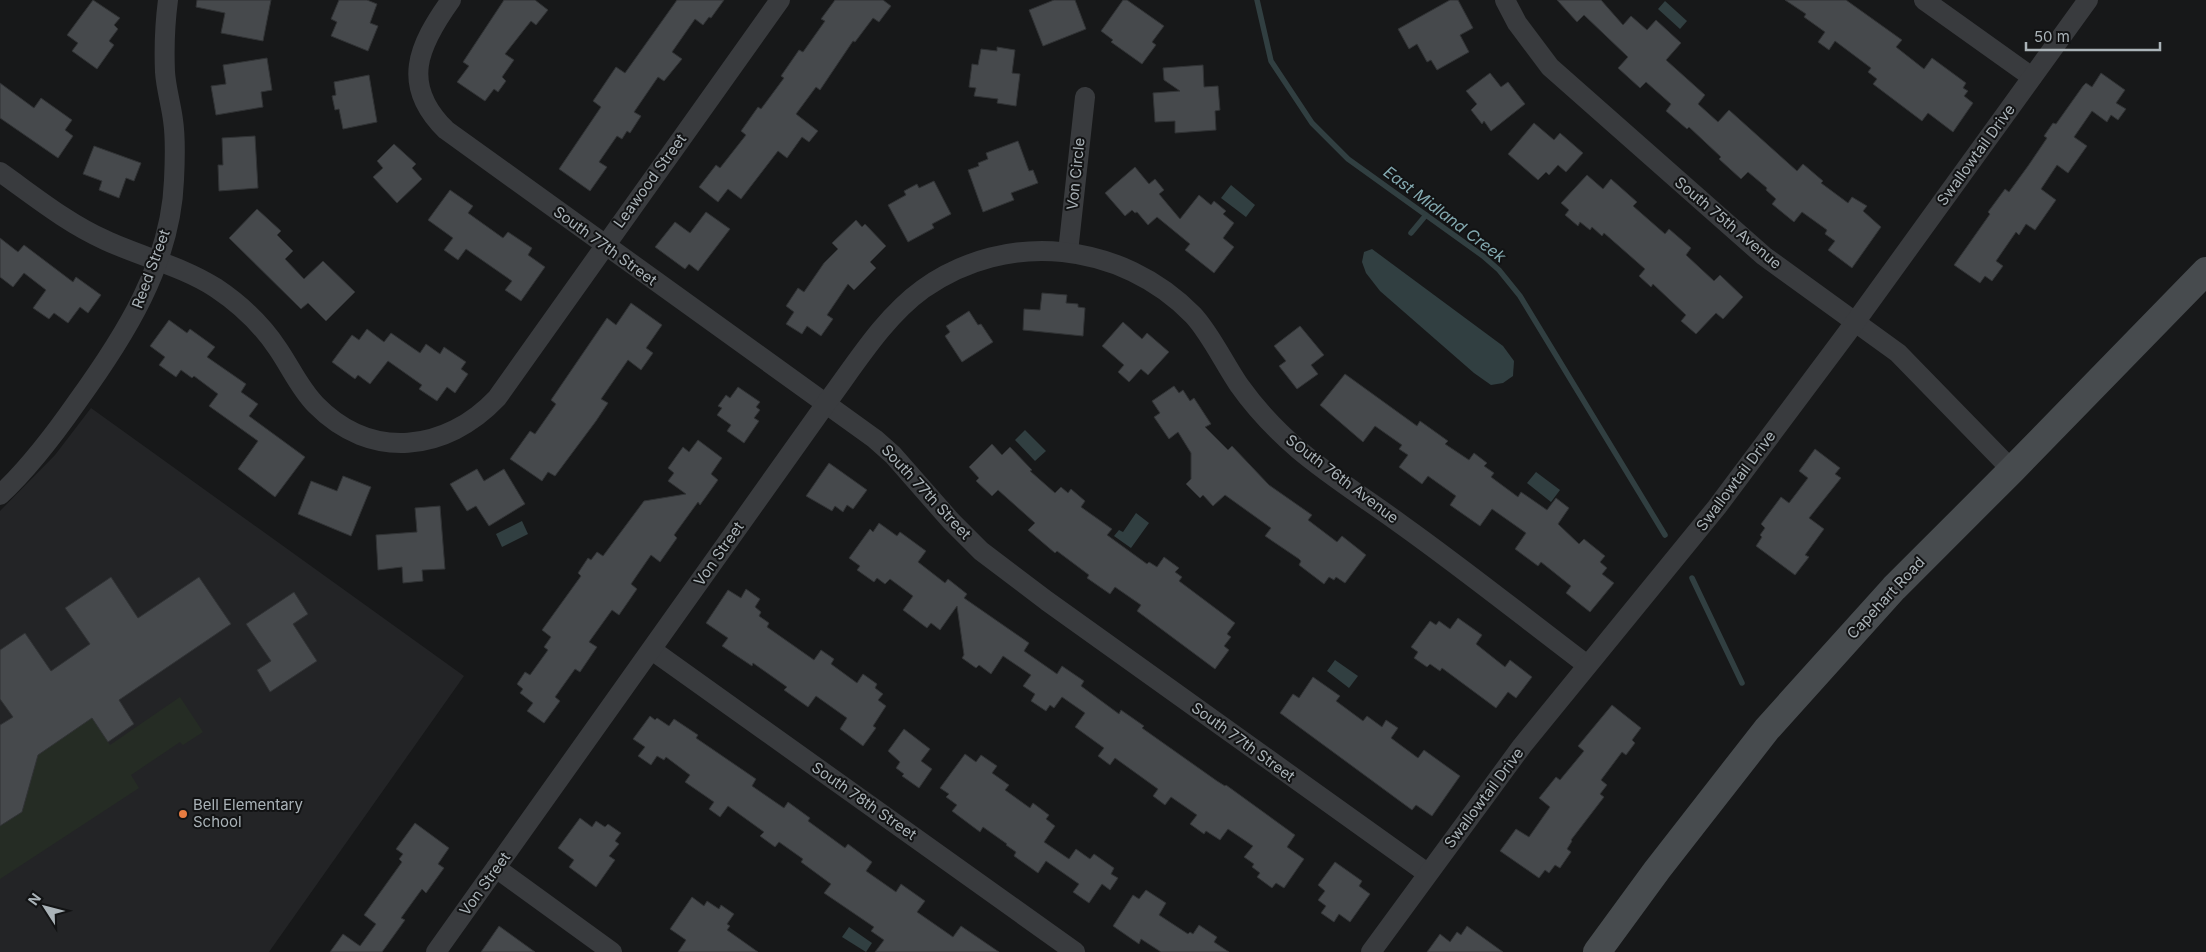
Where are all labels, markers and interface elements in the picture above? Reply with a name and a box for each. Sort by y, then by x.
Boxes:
scale bar [2026,20,2160,52]
text: 50 m [2034,27,2070,46]
street label: Swallowtail Drive [1932,100,2019,209]
street label: Leawood Street [609,130,690,231]
street label: Von Circle [1062,137,1089,211]
water label: East Midland Creek [1380,162,1510,267]
street label: South 75th Avenue [1671,172,1786,273]
street label: South 77th Street [550,202,661,290]
street label: Reed Street [127,227,174,311]
street label: Swallowtail Drive [1692,427,1780,535]
street label: SOuth 76th Avenue [1282,430,1402,527]
street label: South 77th Street [877,440,975,543]
street label: Von Street [690,518,748,589]
street label: Capehart Road [1843,552,1929,643]
street label: South 77th Street [1188,698,1299,786]
street label: Swallowtail Drive [1440,744,1528,852]
street label: South 78th Street [808,757,920,844]
place label: Bell Elementary School [193,795,303,831]
marker: Bell Elementary School [177,808,189,820]
street label: Von Street [455,848,514,919]
north arrow [20,882,70,932]
text: N [24,890,44,908]

